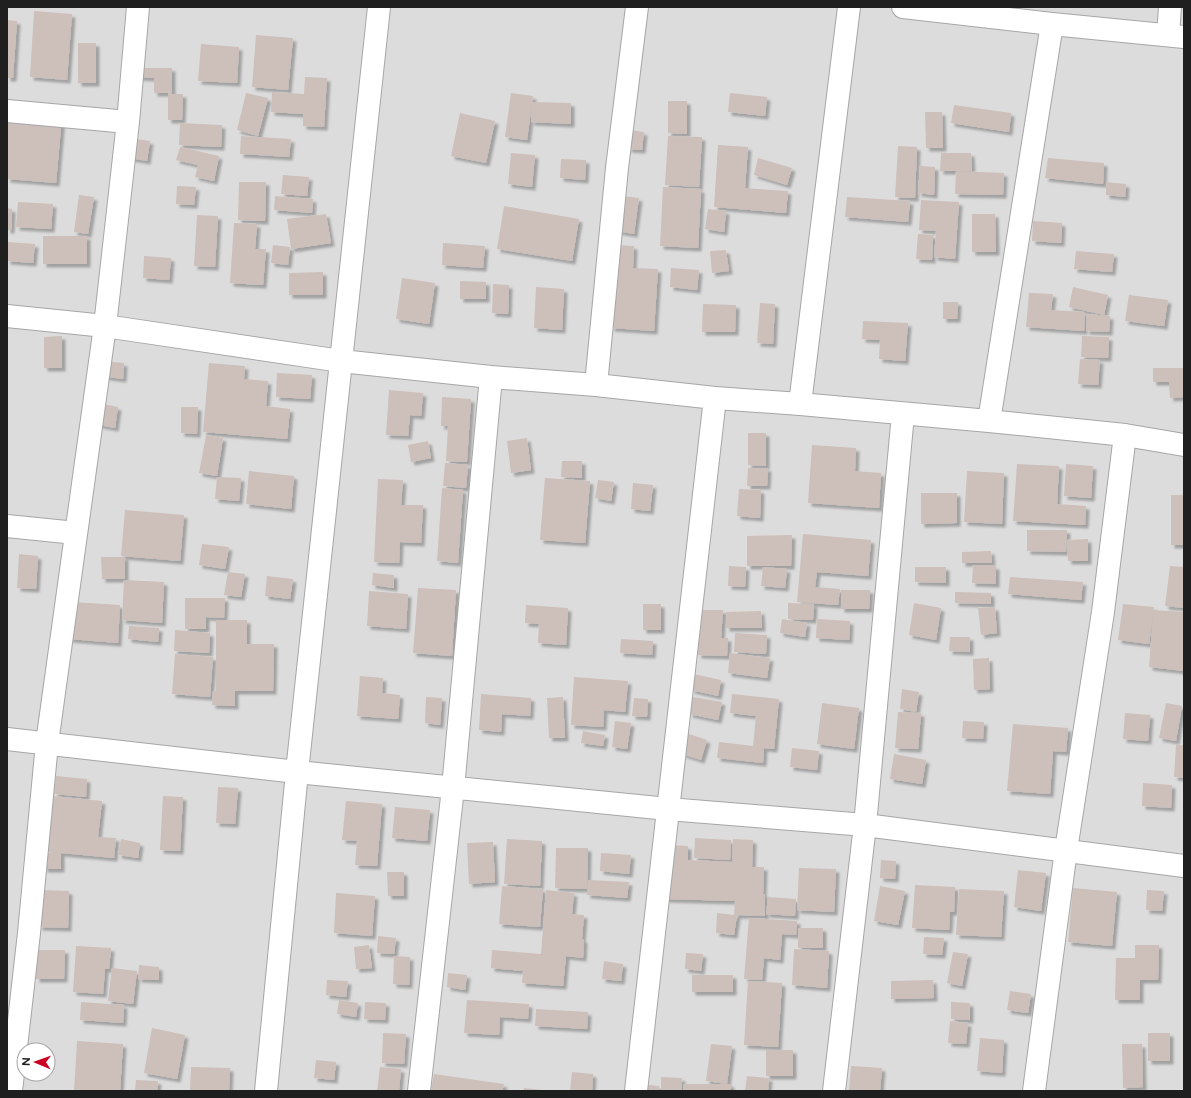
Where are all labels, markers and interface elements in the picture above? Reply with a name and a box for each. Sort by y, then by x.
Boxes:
north arrow [16,1042,56,1082]
text: N [20,1057,33,1066]

